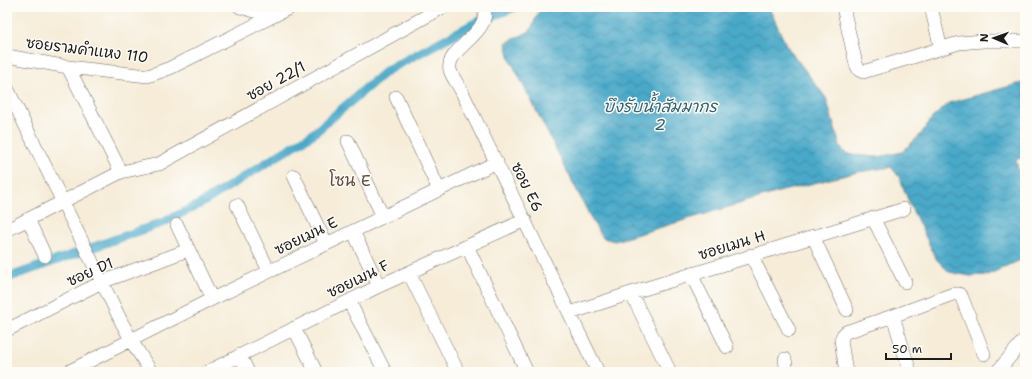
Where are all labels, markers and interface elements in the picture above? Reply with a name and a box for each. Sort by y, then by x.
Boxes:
north arrow [974,18,1014,58]
street label: ซอยรามคำแหง 110 [25,33,149,67]
text: N [977,33,992,42]
street label: ซอย 22/1 [243,57,309,105]
water label: บึงรับน้ำสัมมากร 2 [603,92,718,135]
street label: ซอย E6 [506,159,548,215]
district label: โซน E [329,169,371,191]
street label: ซอยเมน E [271,212,341,260]
street label: ซอยเมน H [696,225,768,265]
street label: ซอย D1 [64,253,116,291]
street label: ซอยเมน F [324,255,392,303]
scale bar [886,335,951,361]
text: 50 m [892,341,922,357]

